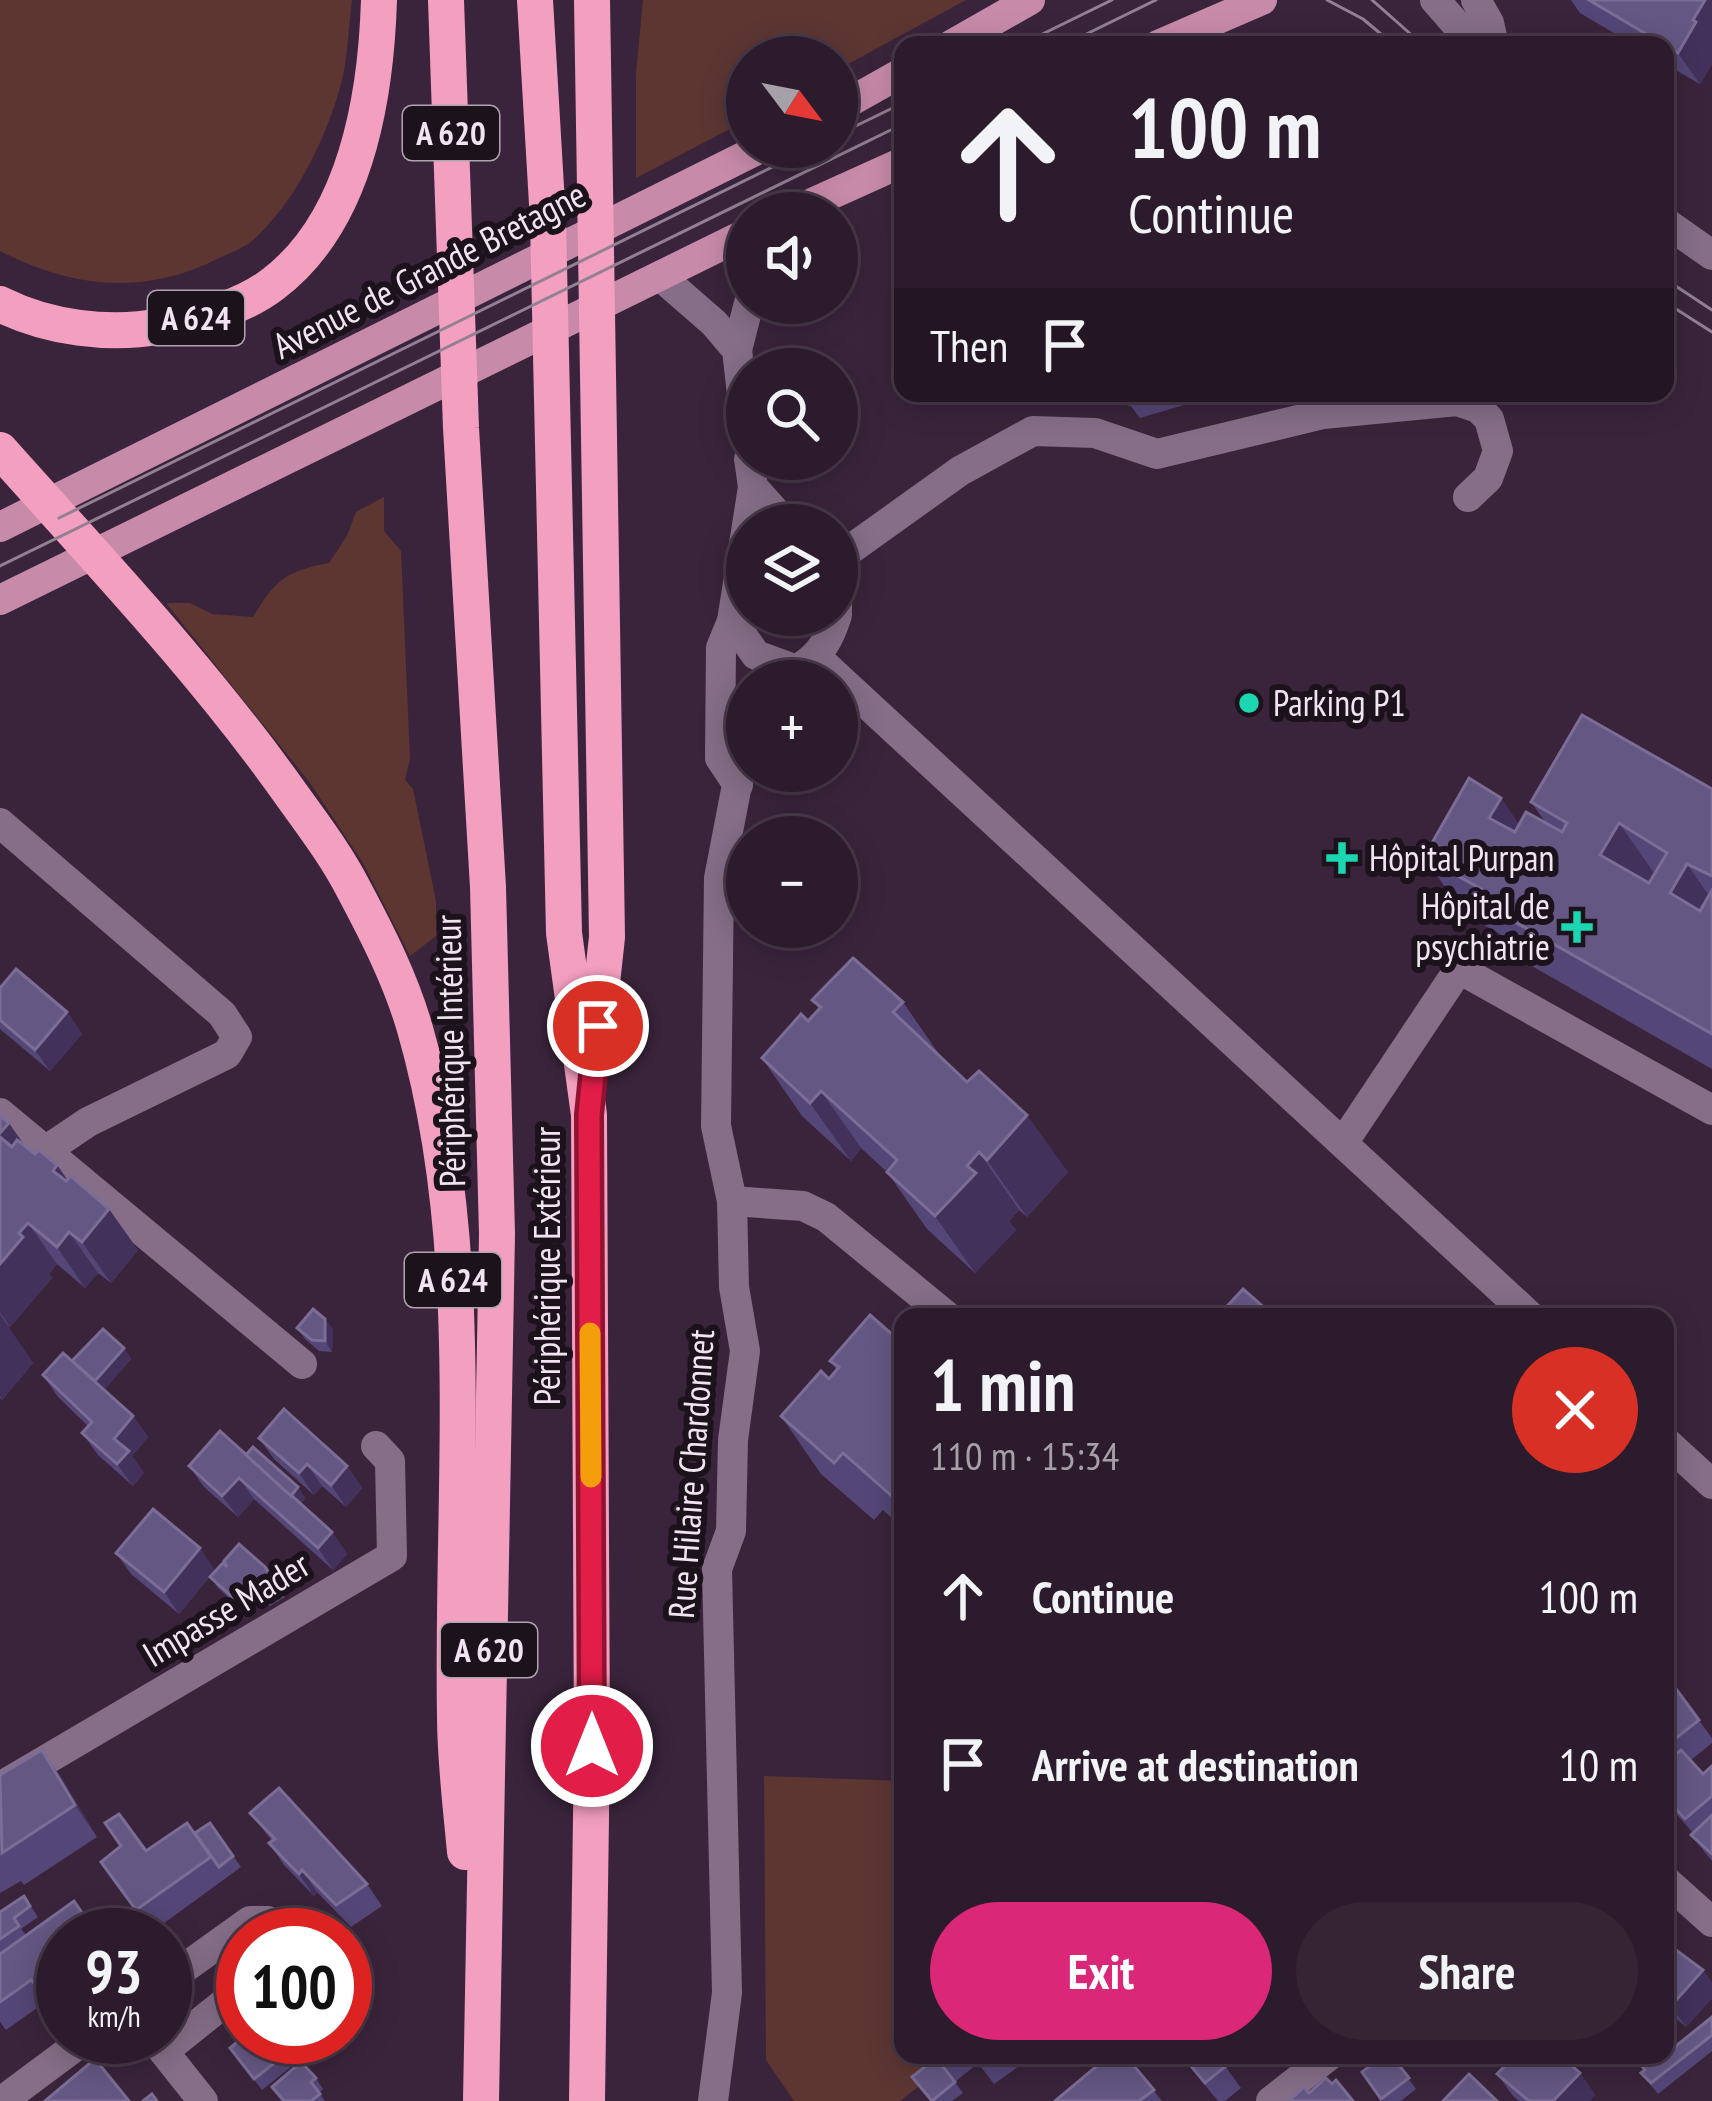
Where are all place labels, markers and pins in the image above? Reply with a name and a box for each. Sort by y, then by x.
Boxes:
place label: Parking P1 [1273,679,1406,726]
marker: Parking P1 [1236,690,1262,716]
place label: Hôpital Purpan [1369,834,1554,881]
marker: Hôpital Purpan [1326,842,1358,874]
place label: Hôpital de psychiatrie [1415,882,1550,970]
marker: Hôpital de psychiatrie [1561,911,1593,943]
pin [547,975,649,1077]

